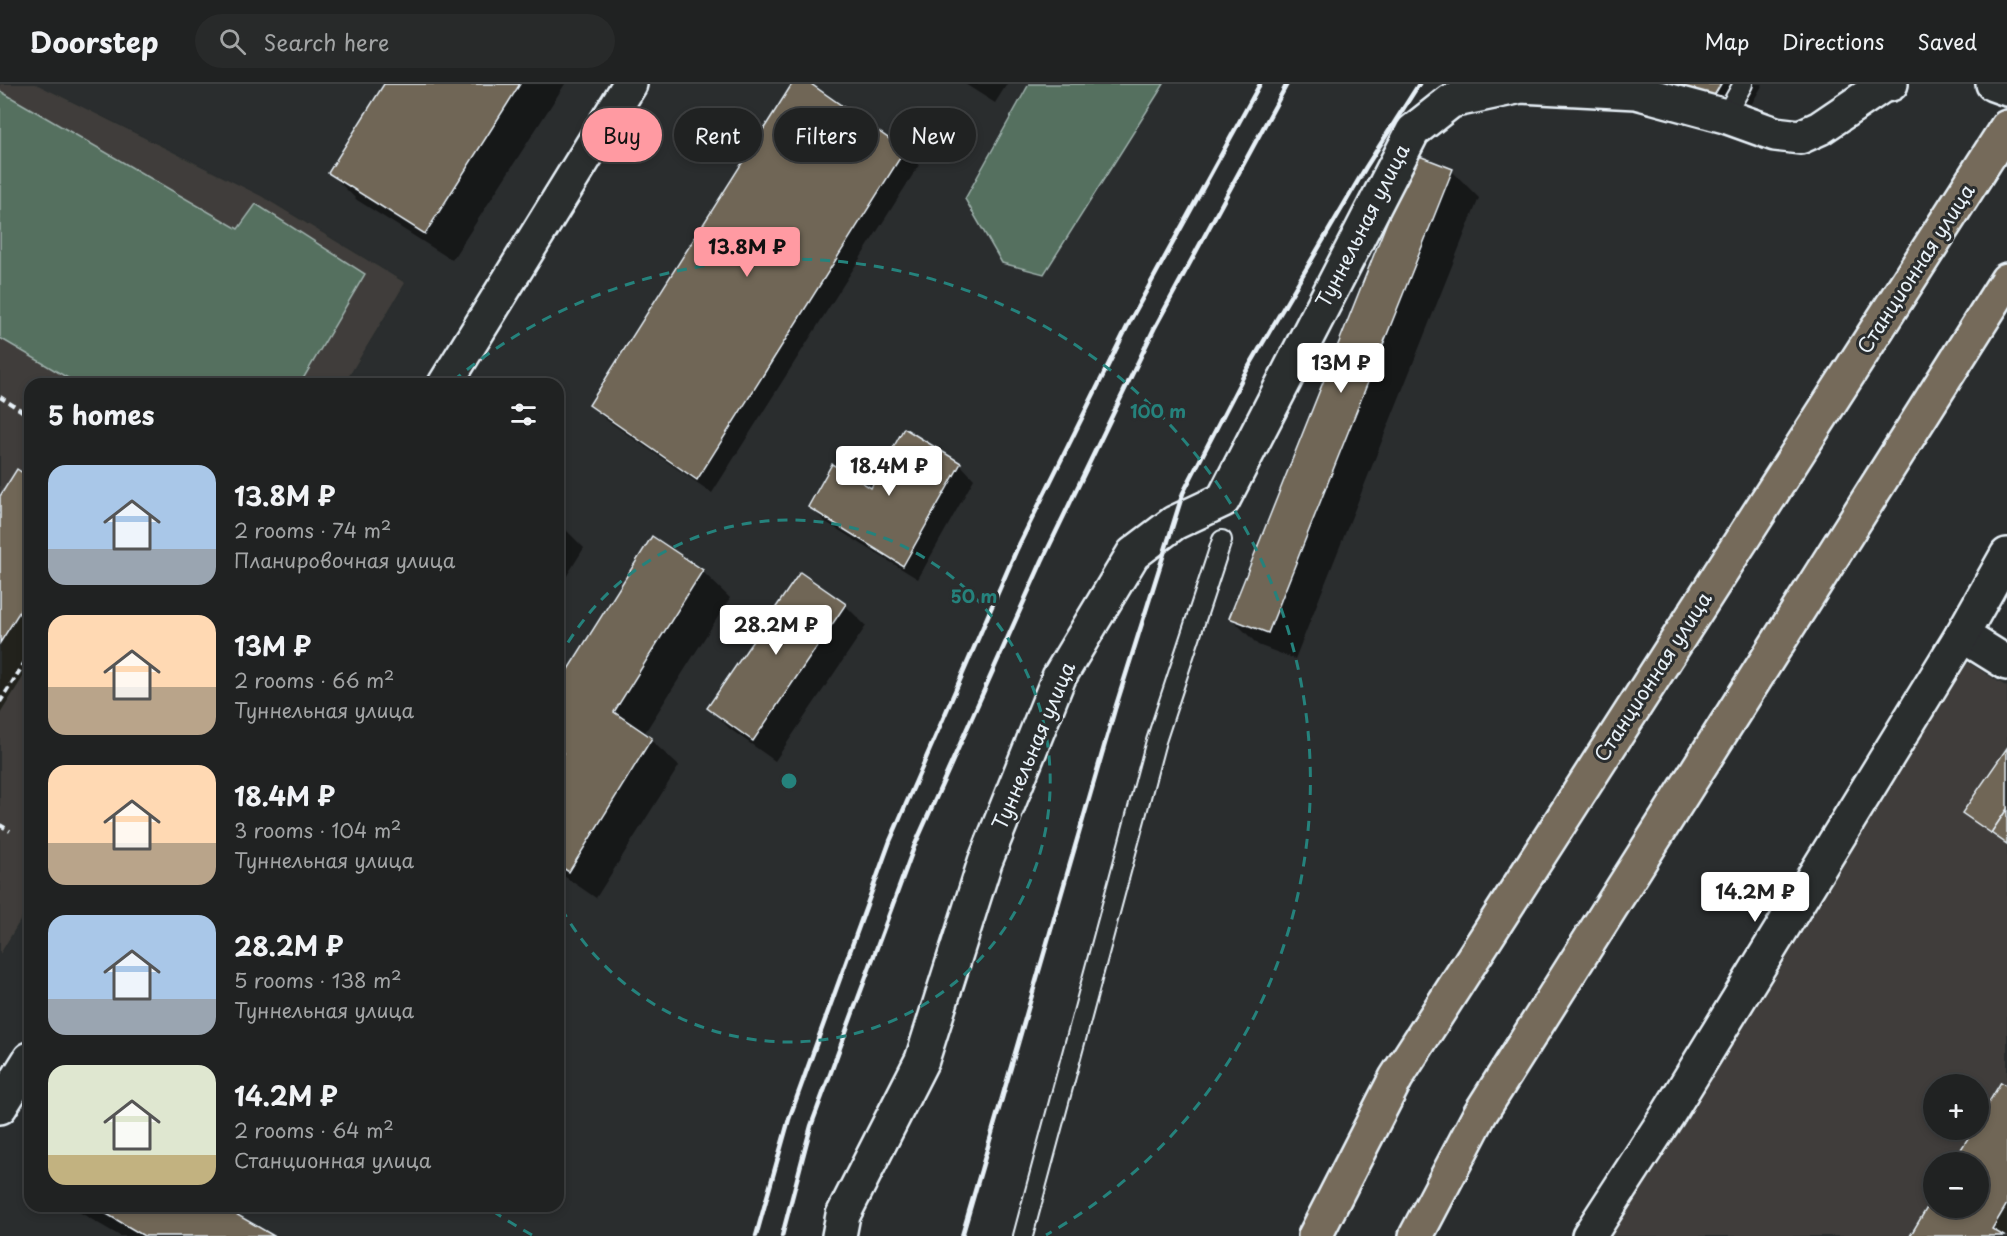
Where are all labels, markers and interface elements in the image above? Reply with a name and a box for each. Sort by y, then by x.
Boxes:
search box [195,14,615,68]
text: Doorstep [30,20,159,63]
icon: search [216,25,249,58]
text: Search here [264,25,389,58]
text: Map [1704,25,1749,57]
text: Directions [1782,25,1884,57]
text: Saved [1917,25,1977,57]
chip: Buy [582,108,662,162]
chip: Rent [674,108,762,162]
chip: Filters [774,108,878,162]
chip: New [890,108,976,162]
street label: Туннельная улица [1308,138,1417,313]
street label: Станционная улица [1849,177,1982,359]
pin: 13.8M ₽ [692,227,802,278]
text: 13.8M ₽ [708,231,786,261]
pin: 13M ₽ [1299,343,1383,394]
text: 13M ₽ [1311,347,1371,377]
text: 5 homes [48,395,154,434]
text: 100 m [1130,397,1186,424]
icon: filters [507,398,540,431]
pin: 18.4M ₽ [834,446,944,497]
text: 18.4M ₽ [850,450,928,480]
text: 13.8M ₽ [234,476,335,515]
icon: home [96,489,168,561]
text: 2 rooms · 74 m² [234,515,391,545]
text: Планировочная улица [234,545,455,575]
text: 50 m [951,582,997,609]
street label: Станционная улица [1586,585,1719,767]
pin: 28.2M ₽ [721,605,831,656]
text: 28.2M ₽ [734,609,818,639]
text: 13M ₽ [234,626,311,665]
icon: home [96,639,168,711]
street label: Туннельная улица [984,656,1082,834]
text: 2 rooms · 66 m² [234,665,394,695]
text: Туннельная улица [234,695,414,725]
centre of rings [779,771,799,791]
text: 18.4M ₽ [234,776,335,815]
icon: home [96,789,168,861]
text: 3 rooms · 104 m² [234,815,401,845]
text: Туннельная улица [234,845,414,875]
pin: 14.2M ₽ [1700,872,1810,923]
text: 14.2M ₽ [1715,876,1795,906]
text: 28.2M ₽ [234,926,344,965]
icon: home [96,939,168,1011]
text: 5 rooms · 138 m² [234,965,402,995]
text: Туннельная улица [234,995,414,1025]
map controls [1923,1074,1989,1218]
button: + [1923,1074,1989,1140]
text: 14.2M ₽ [234,1076,338,1115]
icon: home [96,1089,168,1161]
text: 2 rooms · 64 m² [234,1115,394,1145]
text: Станционная улица [234,1145,431,1175]
button: − [1923,1152,1989,1218]

